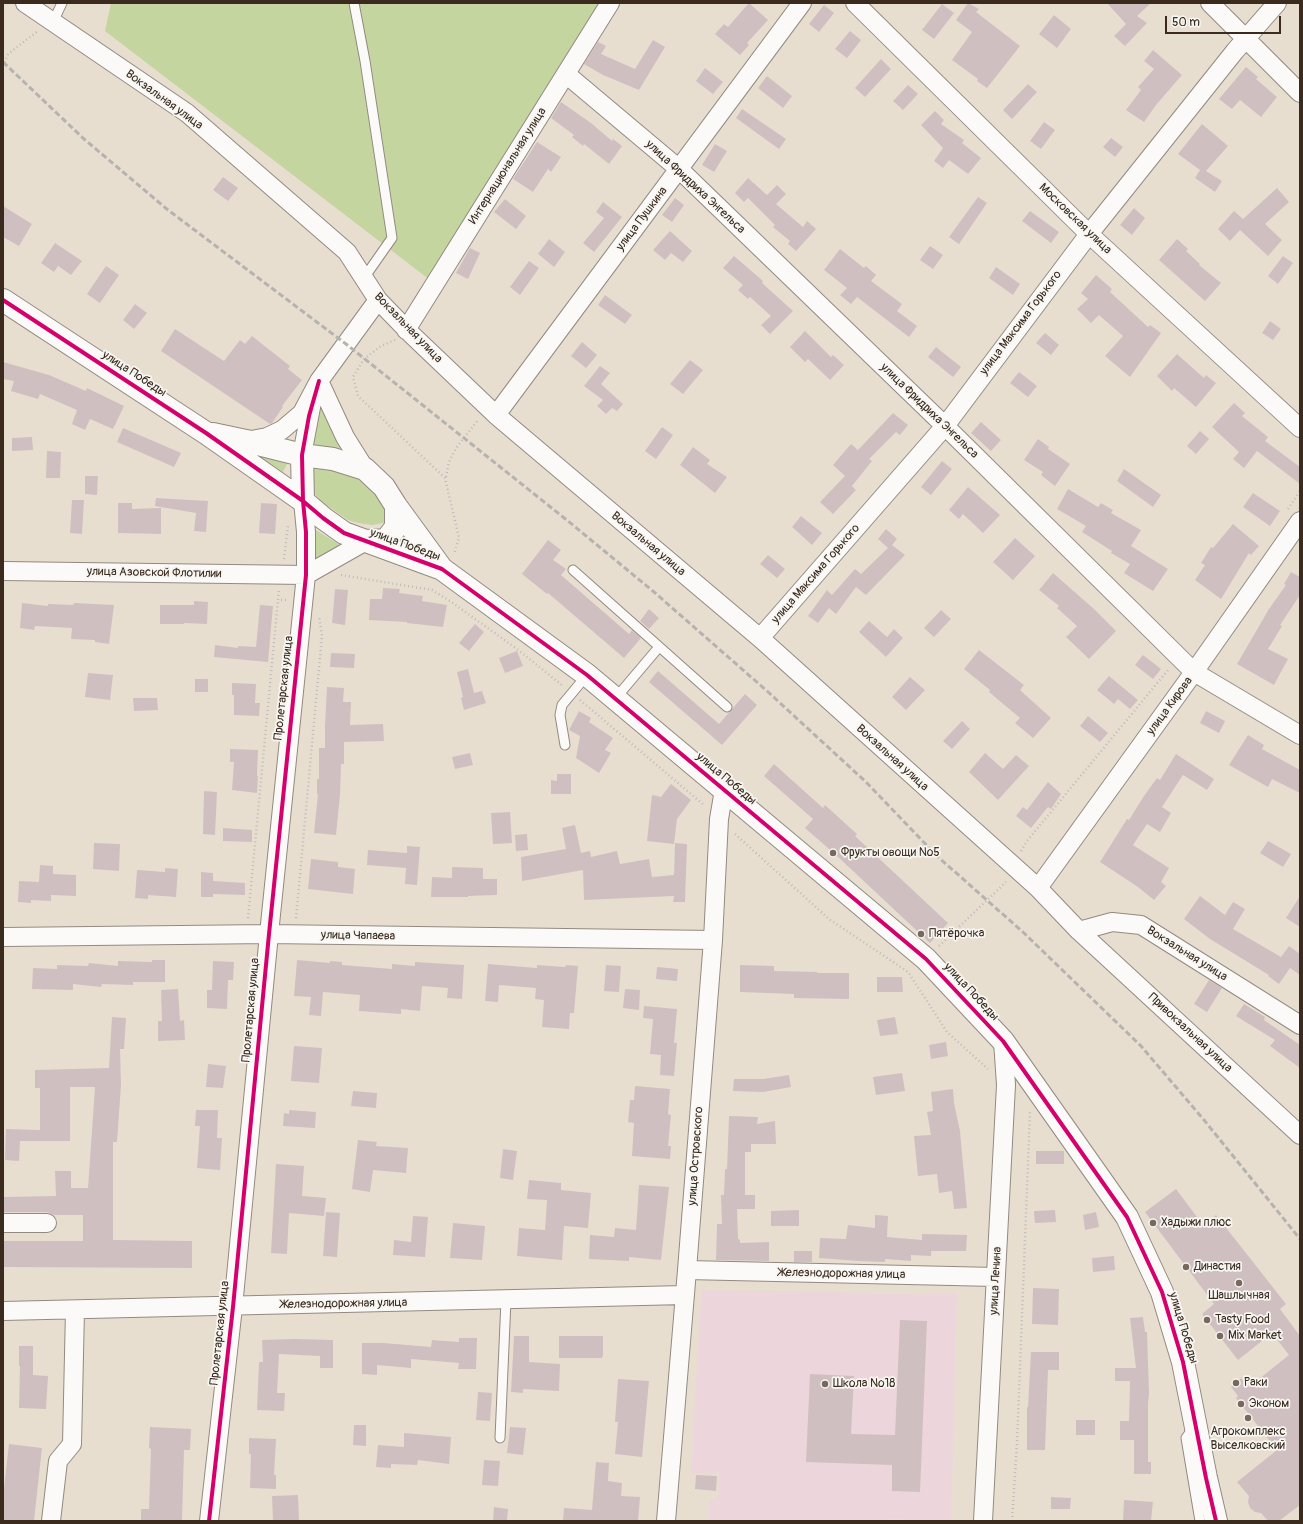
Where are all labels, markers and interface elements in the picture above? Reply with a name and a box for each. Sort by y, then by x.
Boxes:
scale bar [1167,8,1283,34]
text: 50 m [1172,15,1200,30]
street label: Вокзальная улица [122,67,206,133]
street label: Интернациональная улица [466,105,550,227]
street label: улица Фридриха Энгельса [642,137,748,237]
street label: Московская улица [1036,181,1114,257]
street label: улица Пушкина [613,184,671,254]
street label: улица Максима Горького [977,268,1065,378]
street label: Вокзальная улица [371,290,445,366]
street label: улица Победы [99,348,169,400]
street label: улица Фридриха Энгельса [877,360,981,462]
street label: Вокзальная улица [608,509,688,579]
street label: улица Максима Горького [769,521,863,627]
street label: улица Победы [368,526,442,564]
street label: улица Азовской Флотилии [87,565,221,581]
street label: Пролетарская улица [271,635,297,741]
street label: улица Кирова [1144,674,1196,738]
street label: Вокзальная улица [853,722,931,794]
street label: улица Победы [693,750,759,808]
place label: Фрукты овощи №5 [841,846,940,860]
marker: Фрукты овощи №5 [828,848,838,858]
street label: Вокзальная улица [1144,923,1230,985]
place label: Пятёрочка [929,927,984,941]
street label: улица Чапаева [321,928,395,944]
marker: Пятёрочка [916,929,926,939]
street label: Пролетарская улица [239,957,263,1063]
street label: улица Победы [941,960,1001,1024]
street label: Привокзальная улица [1145,990,1235,1076]
street label: улица Островского [685,1106,707,1206]
place label: Хадыжи плюс [1161,1216,1231,1230]
marker: Хадыжи плюс [1148,1218,1158,1228]
street label: улица Ленина [987,1246,1005,1316]
place label: Династия [1194,1260,1241,1274]
marker: Династия [1181,1262,1191,1272]
street label: Железнодорожная улица [779,1266,905,1282]
marker: Шашлычная [1234,1278,1244,1288]
street label: Пролетарская улица [207,1280,233,1386]
place label: Шашлычная [1208,1289,1270,1303]
street label: улица Победы [1165,1291,1201,1365]
street label: Железнодорожная улица [281,1296,407,1312]
place label: Tasty Food [1215,1313,1270,1327]
marker: Tasty Food [1202,1315,1212,1325]
place label: Mix Market [1228,1329,1282,1343]
marker: Mix Market [1215,1331,1225,1341]
place label: Раки [1244,1376,1267,1390]
place label: Школа №18 [833,1377,895,1391]
marker: Раки [1231,1378,1241,1388]
marker: Школа №18 [820,1379,830,1389]
place label: Эконом [1249,1397,1289,1411]
marker: Эконом [1236,1399,1246,1409]
marker: Агрокомплекс Выселковский [1243,1413,1253,1423]
place label: Агрокомплекс Выселковский [1210,1425,1286,1453]

